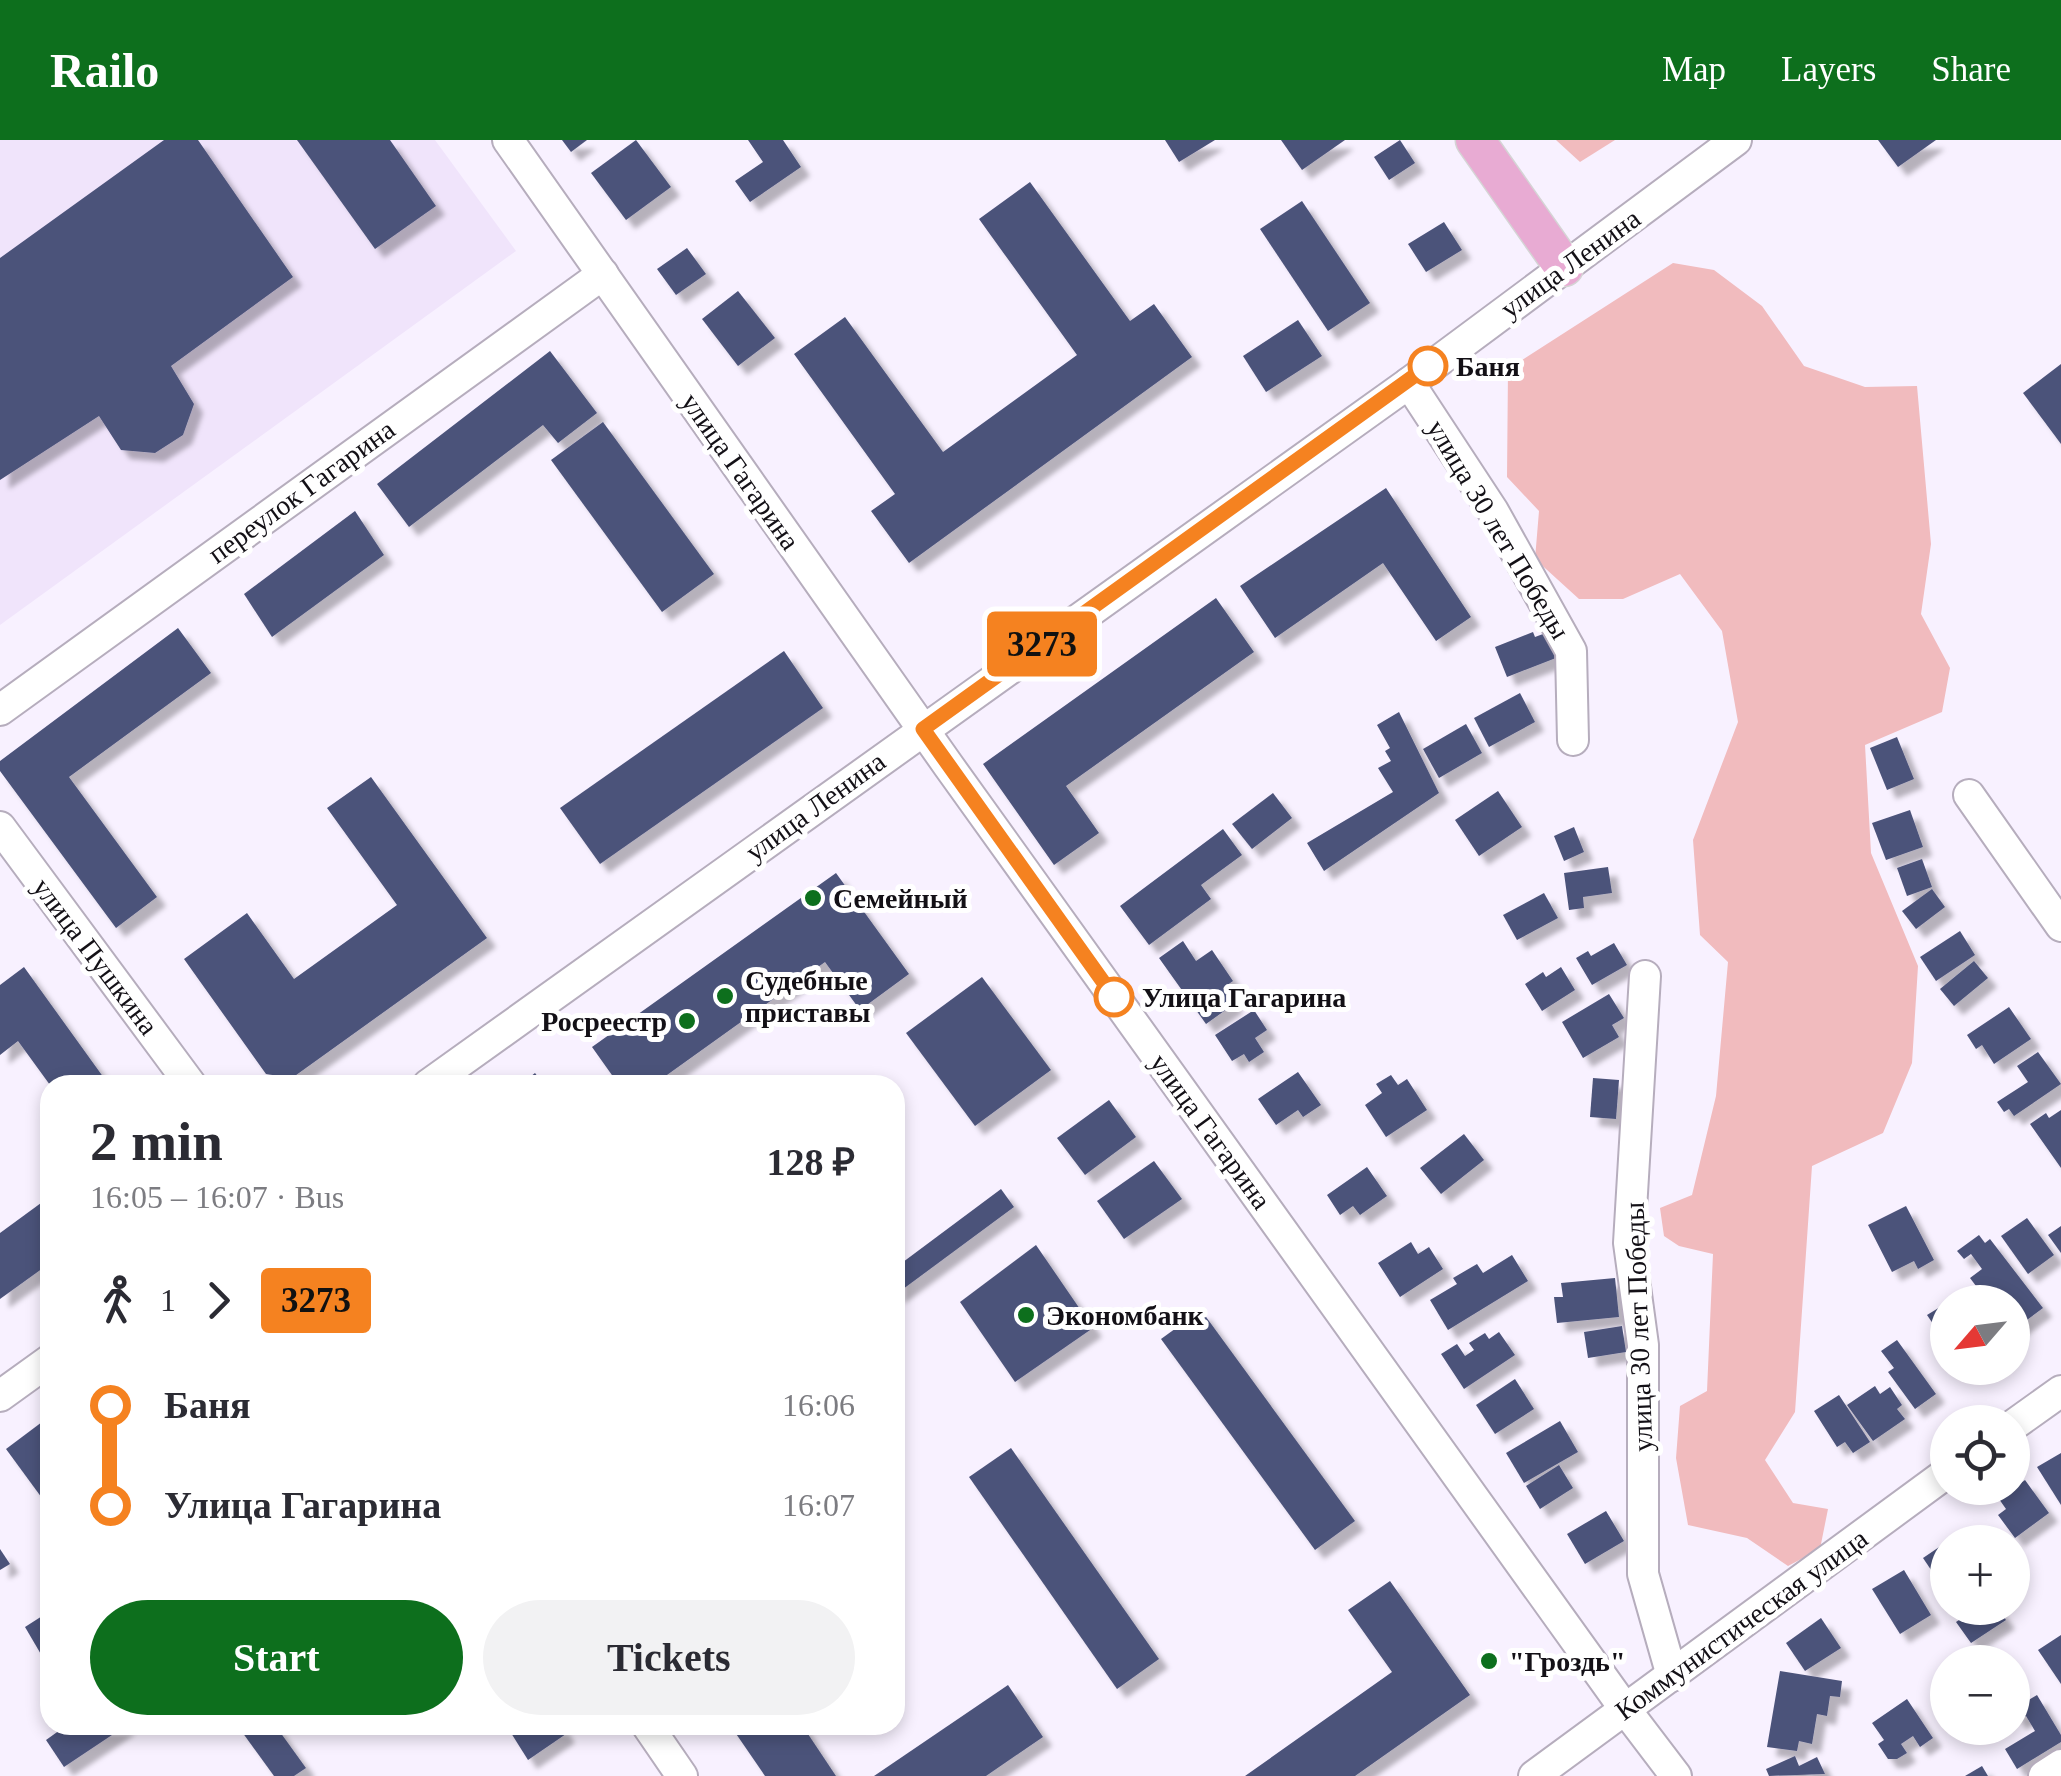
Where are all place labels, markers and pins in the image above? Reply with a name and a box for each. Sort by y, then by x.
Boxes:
marker: Баня [1409,347,1447,385]
place label: Баня [1456,351,1520,382]
place label: Семейный [833,883,968,914]
marker: Семейный [802,887,824,909]
place label: Судебные приставы [745,965,870,1028]
marker: Улица Гагарина [1095,978,1133,1016]
place label: Улица Гагарина [1142,982,1346,1013]
marker: Судебные приставы [714,985,736,1007]
place label: Росреестр [541,1006,667,1037]
marker: Росреестр [676,1010,698,1032]
place label: Экономбанк [1046,1300,1205,1331]
marker: Экономбанк [1015,1304,1037,1326]
place label: "Гроздь" [1509,1646,1625,1677]
marker: "Гроздь" [1478,1650,1500,1672]

